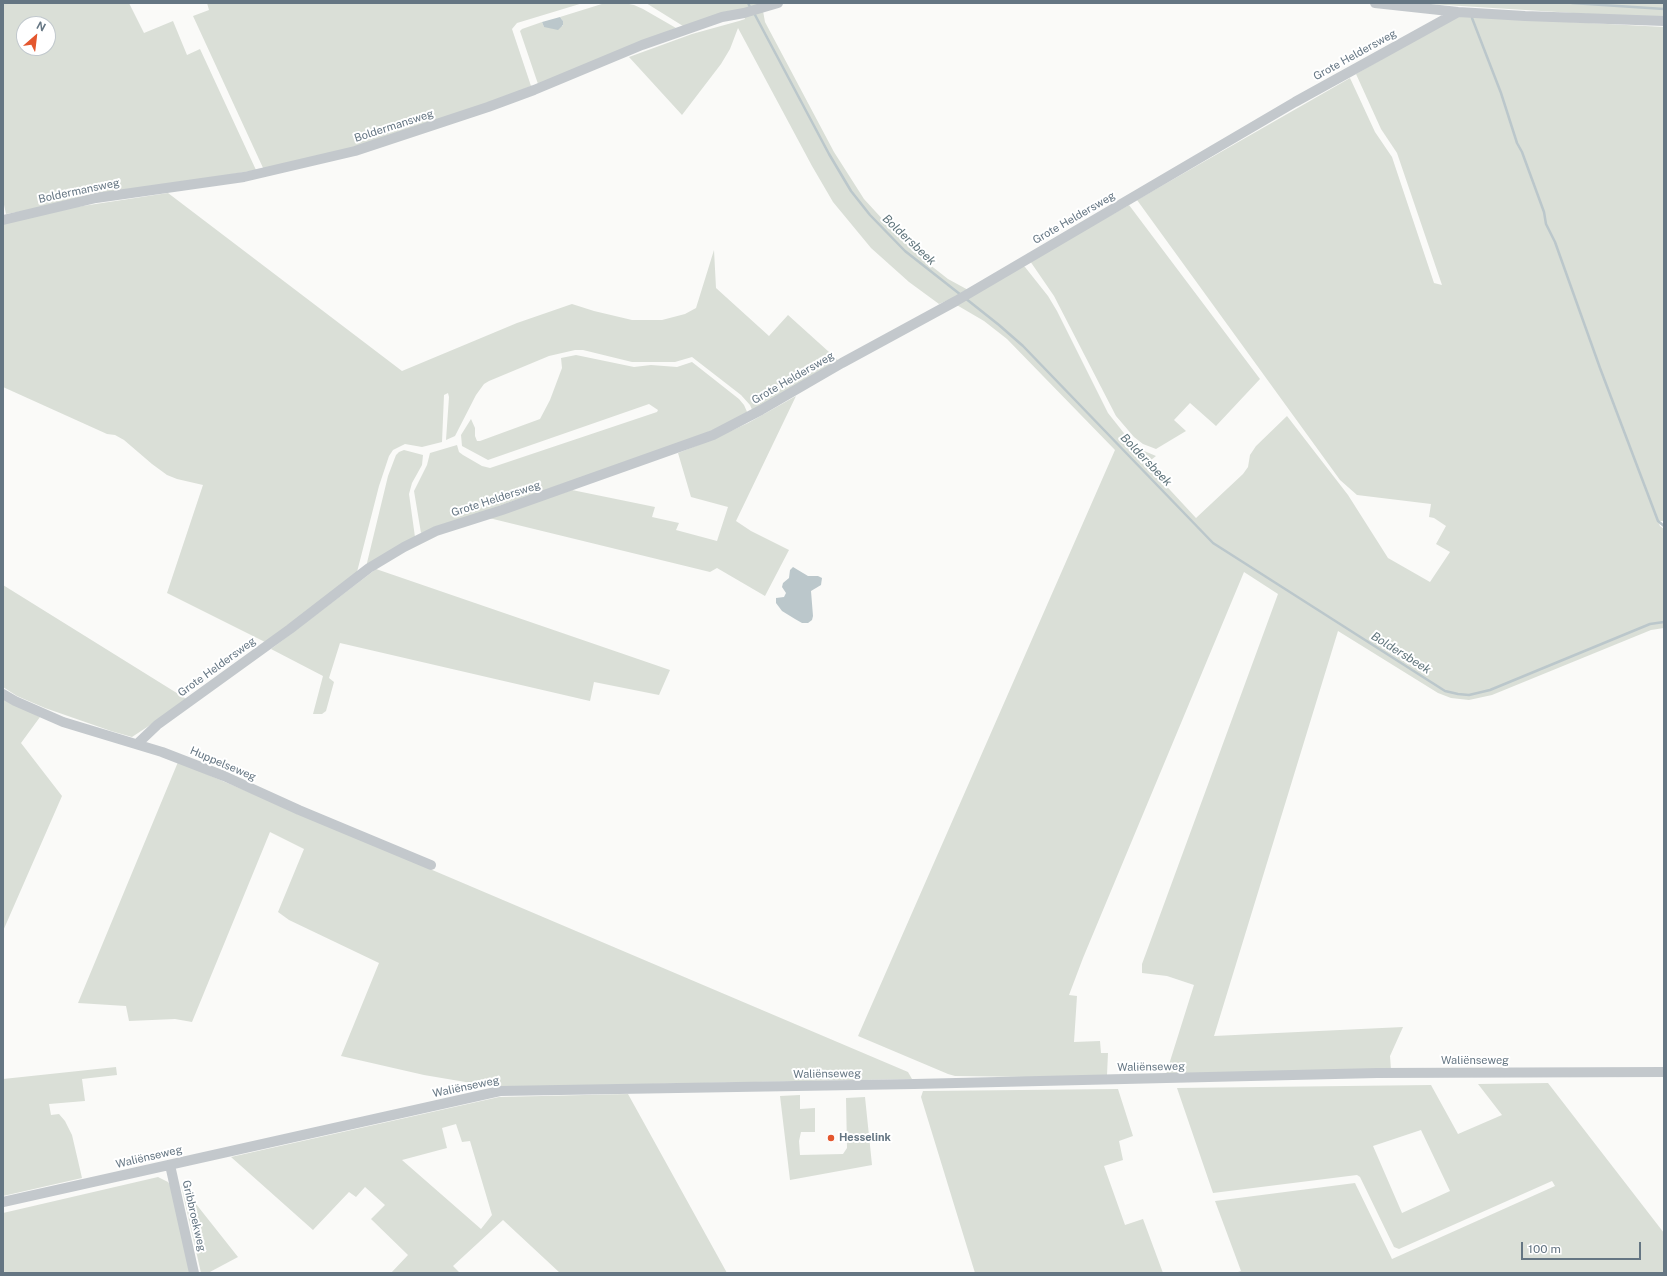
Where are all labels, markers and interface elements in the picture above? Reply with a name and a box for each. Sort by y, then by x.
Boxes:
north arrow [16,16,56,56]
text: N [35,19,48,34]
street label: Grote Heldersweg [1311,27,1399,83]
street label: Boldermansweg [353,107,435,145]
street label: Boldermansweg [37,176,121,206]
street label: Grote Heldersweg [1030,189,1118,247]
water label: Boldersbeek [879,212,939,268]
street label: Grote Heldersweg [749,349,837,407]
water label: Boldersbeek [1117,431,1175,489]
street label: Grote Heldersweg [450,478,542,520]
water label: Boldersbeek [1368,629,1434,677]
street label: Grote Heldersweg [175,634,259,700]
street label: Huppelseweg [188,744,258,784]
street label: Waliënseweg [1441,1054,1509,1068]
street label: Waliënseweg [1117,1060,1185,1074]
street label: Waliënseweg [793,1067,861,1081]
street label: Waliënseweg [431,1073,501,1101]
place label: Hesselink [839,1131,891,1145]
marker: Hesselink [826,1133,836,1143]
street label: Waliënseweg [114,1143,184,1171]
street label: Gribbroekweg [179,1179,209,1253]
scale bar [1523,1234,1643,1260]
text: 100 m [1528,1242,1561,1256]

